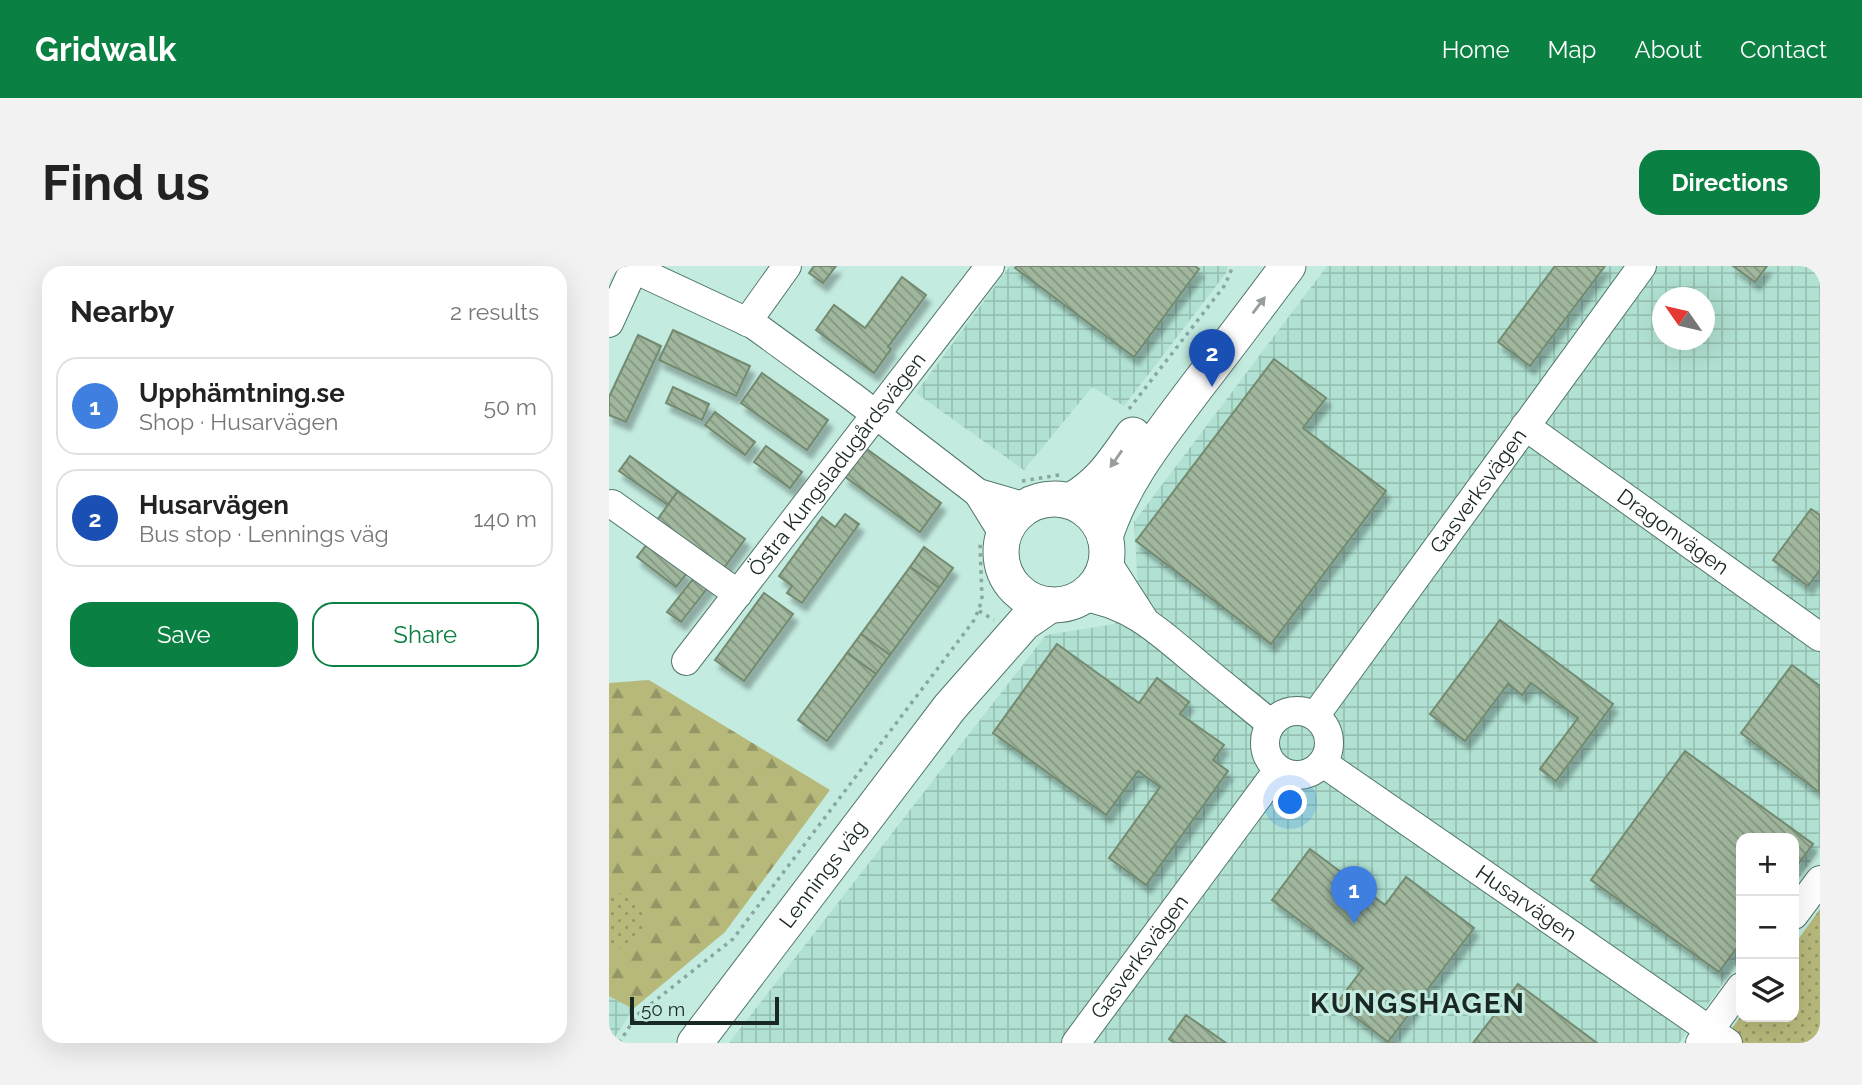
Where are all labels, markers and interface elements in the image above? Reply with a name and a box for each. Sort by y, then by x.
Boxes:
text: Gridwalk [35,30,176,69]
text: Home [1442,35,1510,64]
text: Map [1548,35,1596,64]
text: About [1634,35,1702,64]
text: Contact [1740,35,1827,64]
button: Directions [1639,150,1820,215]
text: Find us [42,154,210,211]
north arrow [1652,287,1715,350]
text: Nearby [70,294,174,329]
one-way arrow [1252,295,1266,314]
text: 2 results [450,298,539,325]
pin: 2 [1189,329,1235,387]
street label: Östra Kungsladugårdsvägen [743,347,931,581]
text: Upphämtning.se [139,378,345,408]
text: 1 [89,393,101,420]
text: 50 m [483,393,537,420]
text: Shop · Husarvägen [139,408,338,435]
street label: Gasverksvägen [1424,424,1532,558]
one-way arrow [1109,450,1123,468]
street label: Dragonvägen [1613,483,1734,580]
text: Husarvägen [139,490,289,520]
text: 2 [89,505,101,532]
text: 140 m [474,505,537,532]
text: Bus stop · Lennings väg [139,520,389,547]
button: Save [70,602,298,667]
button: Share [312,602,539,667]
your location [1273,785,1307,819]
street label: Lennings väg [774,815,872,933]
map controls [1736,833,1799,1022]
button: + [1736,833,1799,896]
street label: Husarvägen [1471,860,1582,947]
pin: 1 [1331,866,1377,924]
street label: Gasverksvägen [1085,890,1193,1024]
button: − [1736,896,1799,959]
button: layers [1736,959,1799,1022]
district label: KUNGSHAGEN [1310,987,1526,1020]
scale bar [630,994,779,1026]
text: 50 m [641,998,685,1020]

